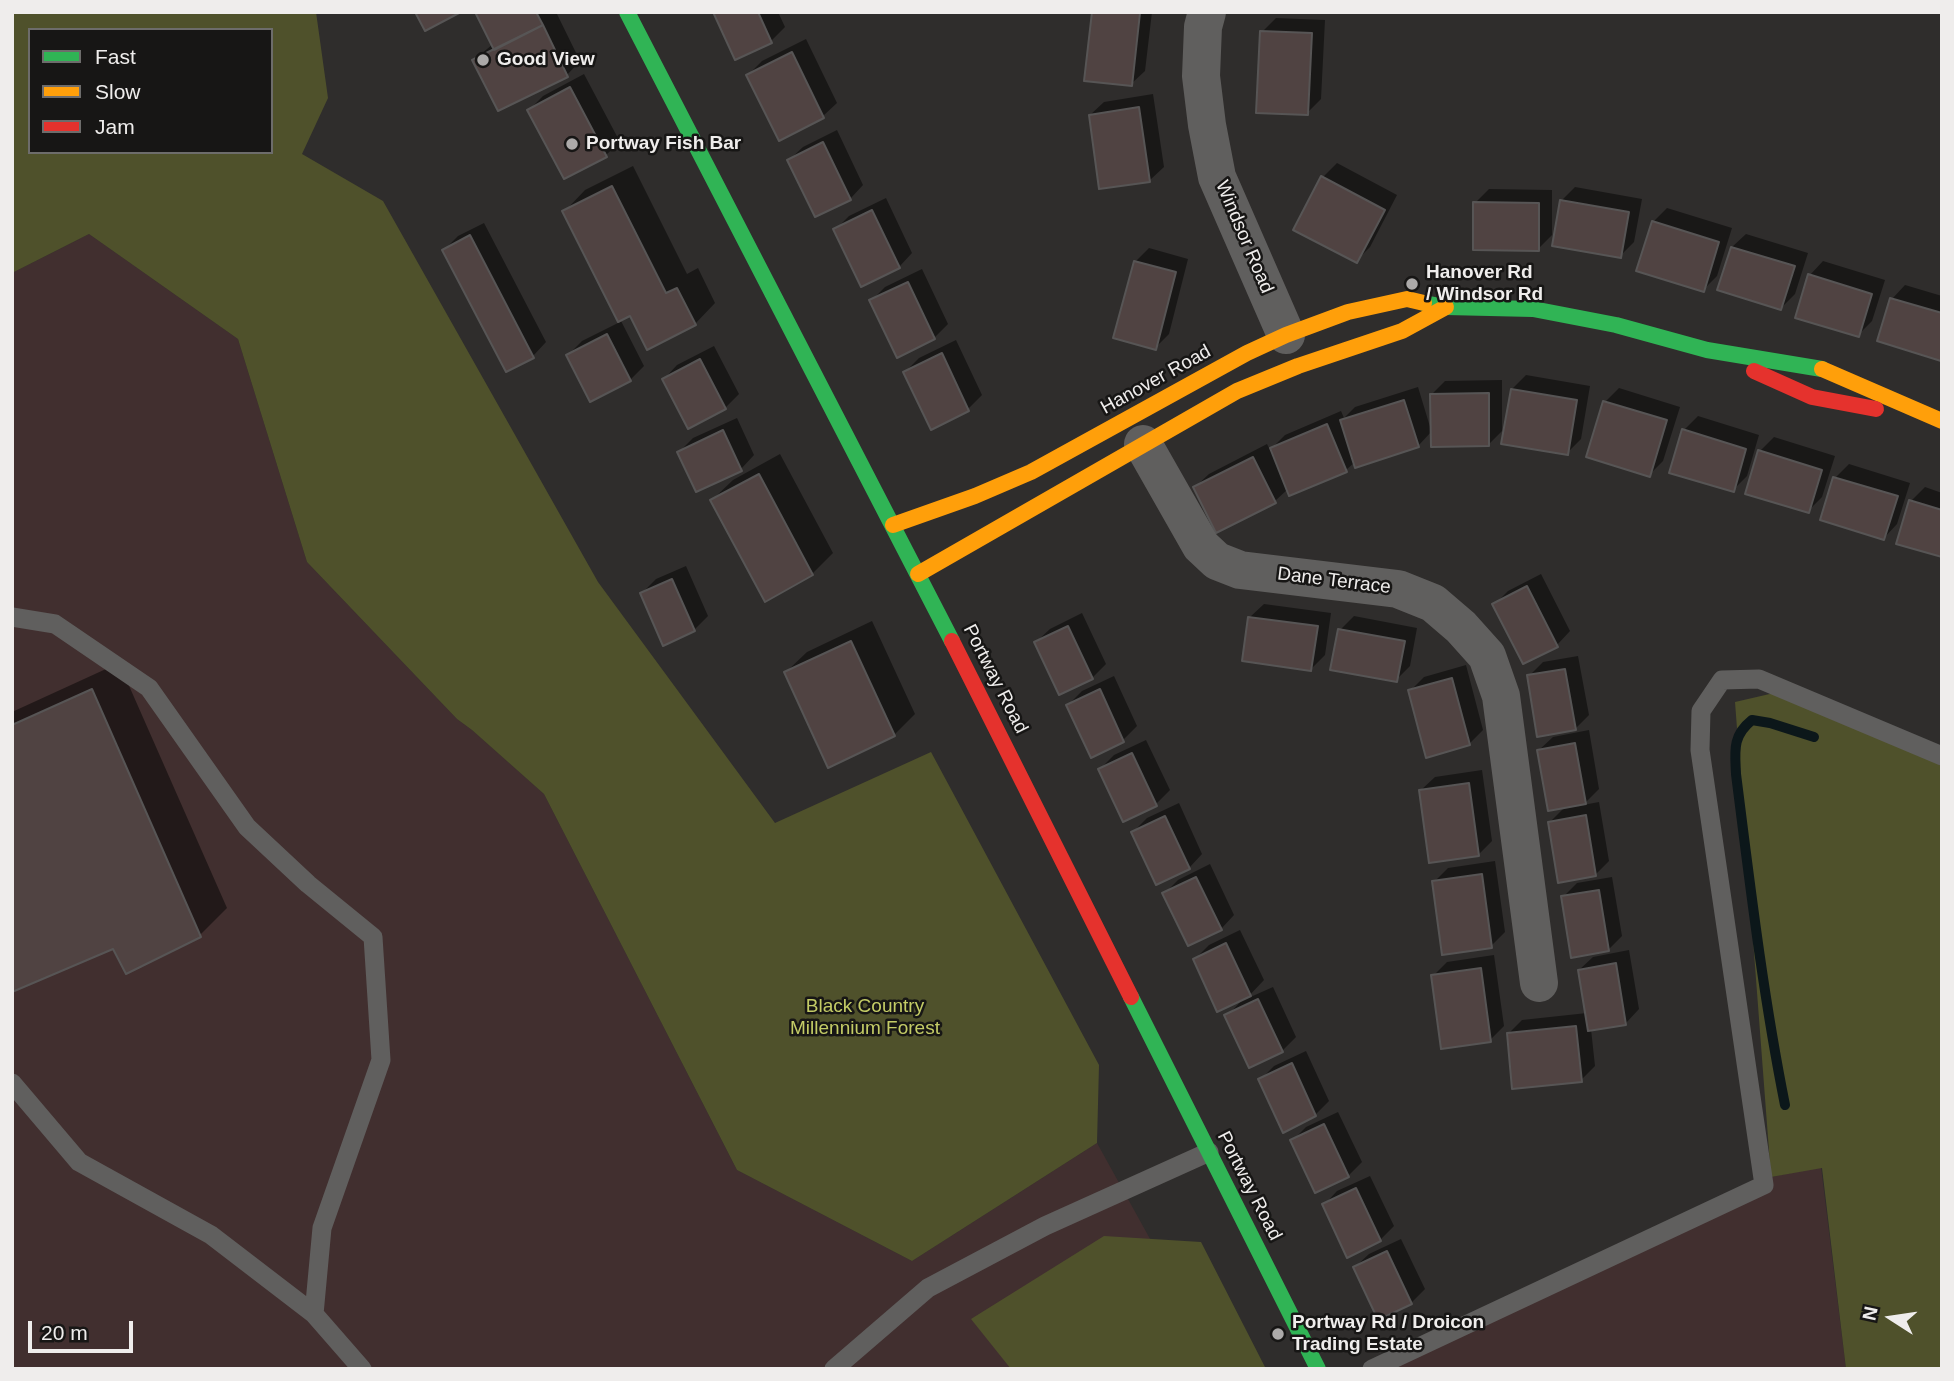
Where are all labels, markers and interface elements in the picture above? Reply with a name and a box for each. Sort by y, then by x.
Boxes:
legend [28,28,273,154]
text: Fast [95,45,136,68]
place label: Good View [497,49,595,71]
marker: Good View [475,52,491,68]
text: Slow [95,80,141,103]
text: Jam [95,115,135,138]
place label: Portway Fish Bar [586,133,741,155]
marker: Portway Fish Bar [564,136,580,152]
street label: Windsor Road [1210,177,1278,297]
place label: Hanover Rd / Windsor Rd [1426,262,1543,306]
marker: Hanover Rd / Windsor Rd [1404,276,1420,292]
street label: Hanover Road [1097,340,1215,420]
street label: Dane Terrace [1276,563,1392,599]
street label: Portway Road [958,621,1032,737]
park label: Black Country Millennium Forest [790,996,940,1040]
street label: Portway Road [1212,1128,1286,1244]
north arrow [1856,1283,1926,1353]
text: N [1858,1305,1882,1322]
scale bar [32,1308,136,1352]
place label: Portway Rd / Droicon Trading Estate [1292,1312,1484,1356]
text: 20 m [41,1321,88,1344]
marker: Portway Rd / Droicon Trading Estate [1270,1326,1286,1342]

